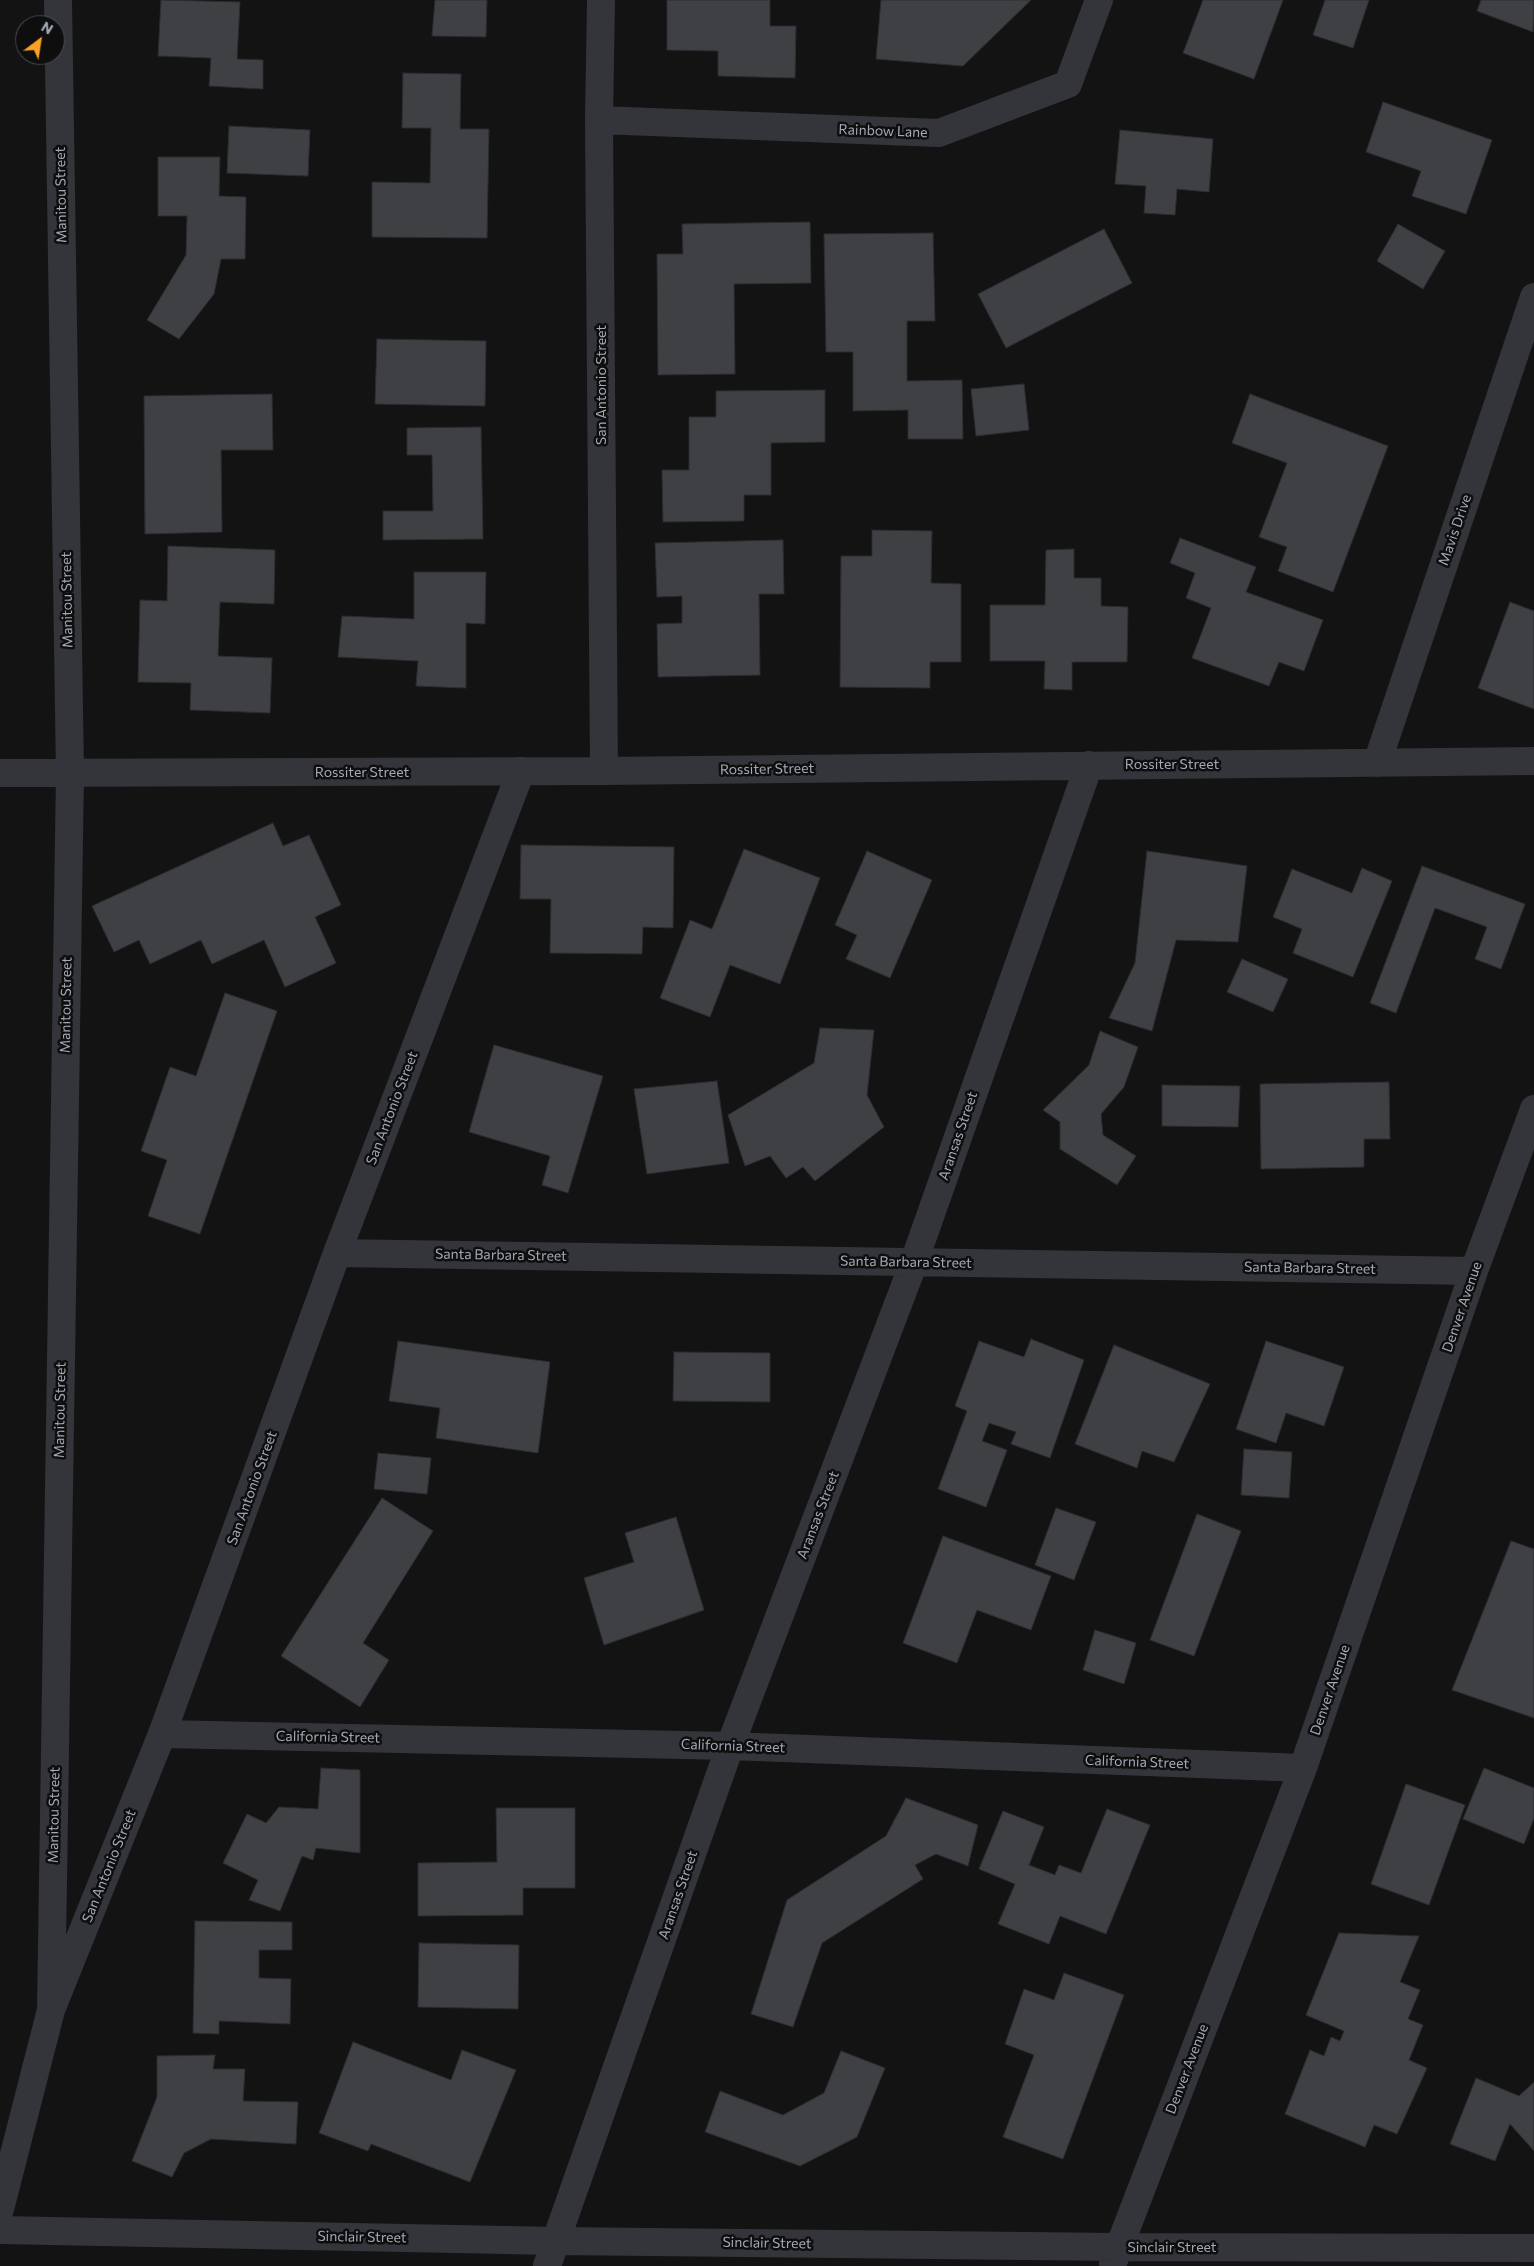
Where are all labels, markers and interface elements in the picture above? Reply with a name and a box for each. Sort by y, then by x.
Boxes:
north arrow [15,15,65,65]
text: N [39,18,56,38]
street label: Rainbow Lane [838,121,928,141]
street label: Manitou Street [52,147,70,243]
street label: San Antonio Street [593,325,609,445]
street label: Mavis Drive [1435,492,1475,568]
street label: Manitou Street [58,552,76,648]
street label: Rossiter Street [1125,756,1219,772]
street label: Rossiter Street [720,760,814,778]
street label: Rossiter Street [315,764,409,780]
street label: Manitou Street [57,957,75,1053]
street label: San Antonio Street [363,1049,421,1167]
street label: Aransas Street [935,1089,981,1183]
street label: Santa Barbara Street [435,1245,567,1265]
street label: Santa Barbara Street [840,1252,972,1272]
street label: Santa Barbara Street [1244,1258,1376,1278]
street label: Denver Avenue [1439,1259,1485,1355]
street label: Manitou Street [51,1362,69,1458]
street label: San Antonio Street [224,1429,280,1547]
street label: Aransas Street [794,1469,842,1561]
street label: Denver Avenue [1307,1642,1353,1738]
street label: California Street [276,1728,380,1746]
street label: California Street [681,1736,785,1756]
street label: California Street [1085,1752,1189,1772]
street label: Manitou Street [45,1767,63,1863]
street label: San Antonio Street [79,1807,139,1925]
street label: Aransas Street [655,1848,701,1942]
street label: Denver Avenue [1162,2022,1212,2116]
street label: Sinclair Street [317,2228,407,2246]
street label: Sinclair Street [722,2234,812,2252]
street label: Sinclair Street [1127,2239,1217,2255]

